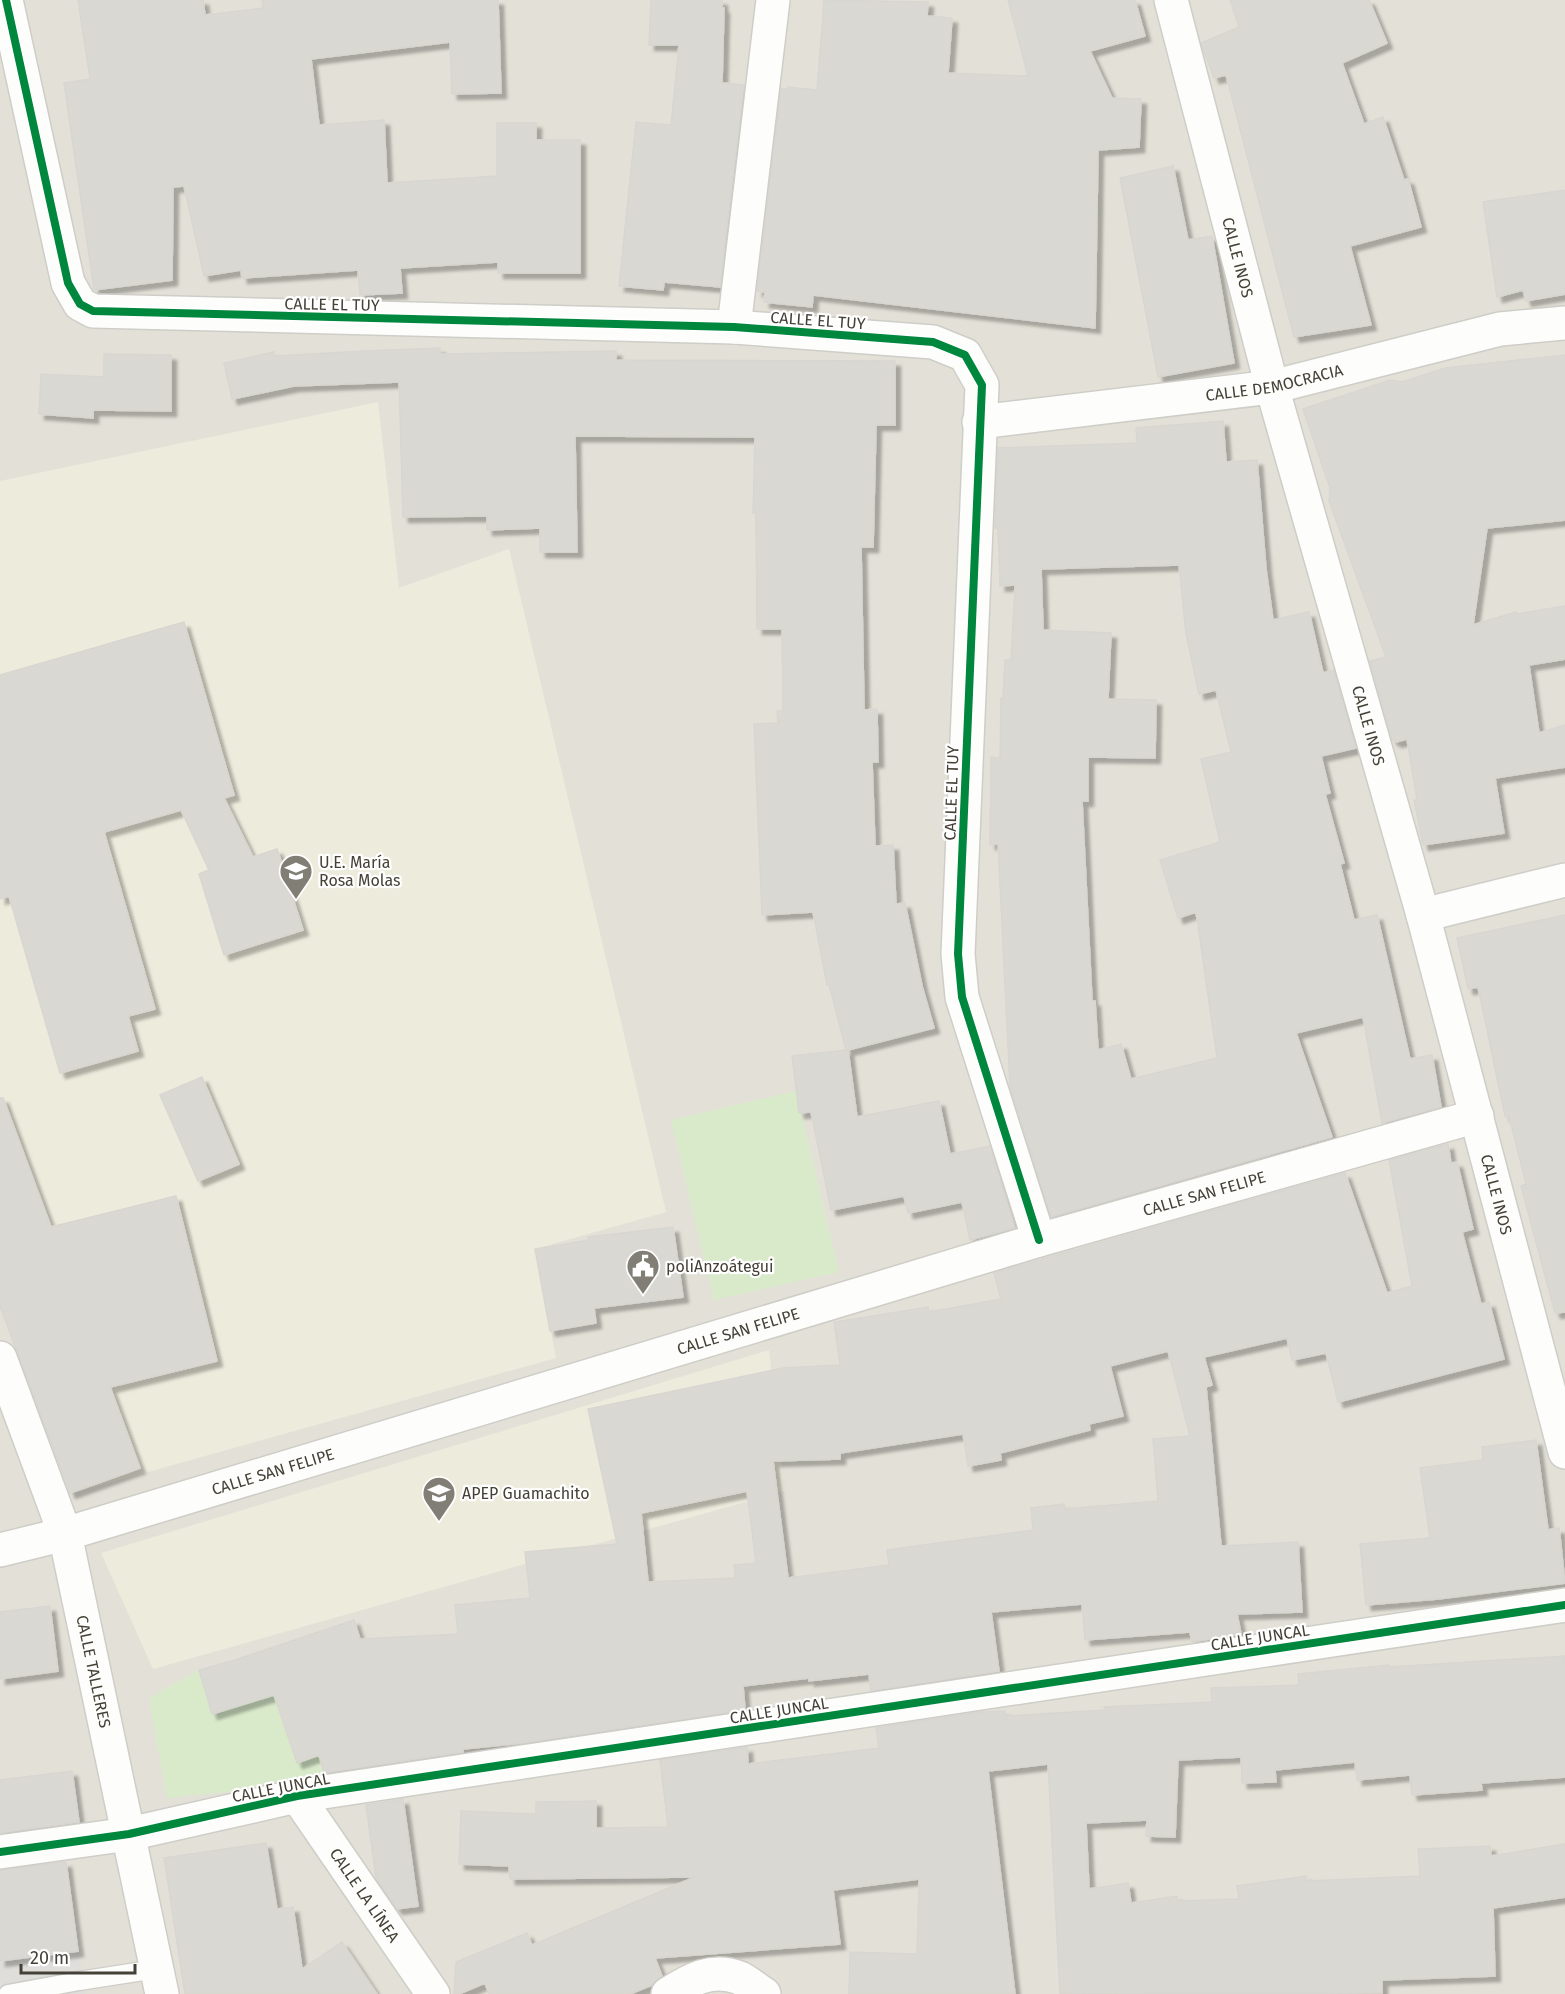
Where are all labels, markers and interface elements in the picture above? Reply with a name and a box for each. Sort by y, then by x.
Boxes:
street label: CALLE INOS [1218,215,1257,300]
street label: CALLE EL TUY [284,294,380,315]
street label: CALLE EL TUY [770,308,866,333]
street label: CALLE DEMOCRACIA [1204,360,1346,405]
street label: CALLE INOS [1348,683,1389,768]
street label: CALLE EL TUY [940,745,963,841]
school or university icon: U.E. María Rosa Molas [278,853,314,900]
place label: U.E. María Rosa Molas [319,853,400,890]
street label: CALLE INOS [1477,1152,1516,1237]
street label: CALLE SAN FELIPE [1141,1167,1268,1220]
public building icon: poliAnzoátegui [625,1248,661,1295]
place label: poliAnzoátegui [666,1257,774,1276]
street label: CALLE SAN FELIPE [675,1304,802,1359]
street label: CALLE SAN FELIPE [209,1444,336,1499]
school or university icon: APEP Guamachito [421,1475,457,1522]
place label: APEP Guamachito [462,1484,590,1503]
street label: CALLE TALLERES [72,1613,115,1730]
street label: CALLE JUNCAL [1210,1620,1311,1655]
street label: CALLE JUNCAL [729,1693,830,1728]
street label: CALLE JUNCAL [231,1769,332,1806]
street label: CALLE LA LÍNEA [326,1845,404,1946]
scale bar [21,1937,135,1975]
text: 20 m [30,1947,69,1969]

